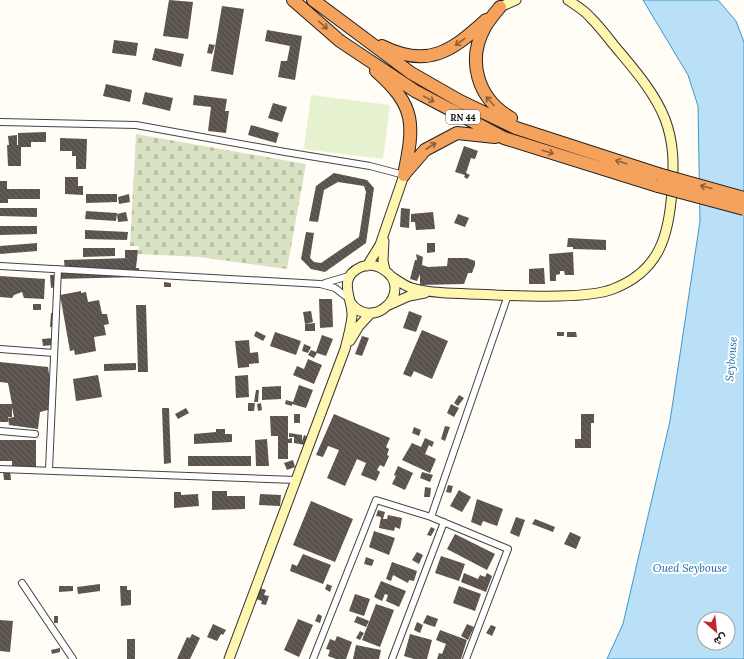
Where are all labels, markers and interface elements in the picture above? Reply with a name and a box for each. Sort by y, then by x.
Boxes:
one-way arrow [317,21,328,30]
one-way arrow [454,38,465,46]
one-way arrow [423,96,435,103]
one-way arrow [486,96,495,106]
road number: RN 44 [446,110,480,124]
one-way arrow [425,142,436,150]
one-way arrow [541,149,554,156]
one-way arrow [614,158,627,165]
one-way arrow [700,183,713,191]
water label: Seybouse [722,336,740,382]
water label: Oued Seybouse [653,561,727,575]
north arrow [696,611,736,651]
text: ش [712,631,730,649]

